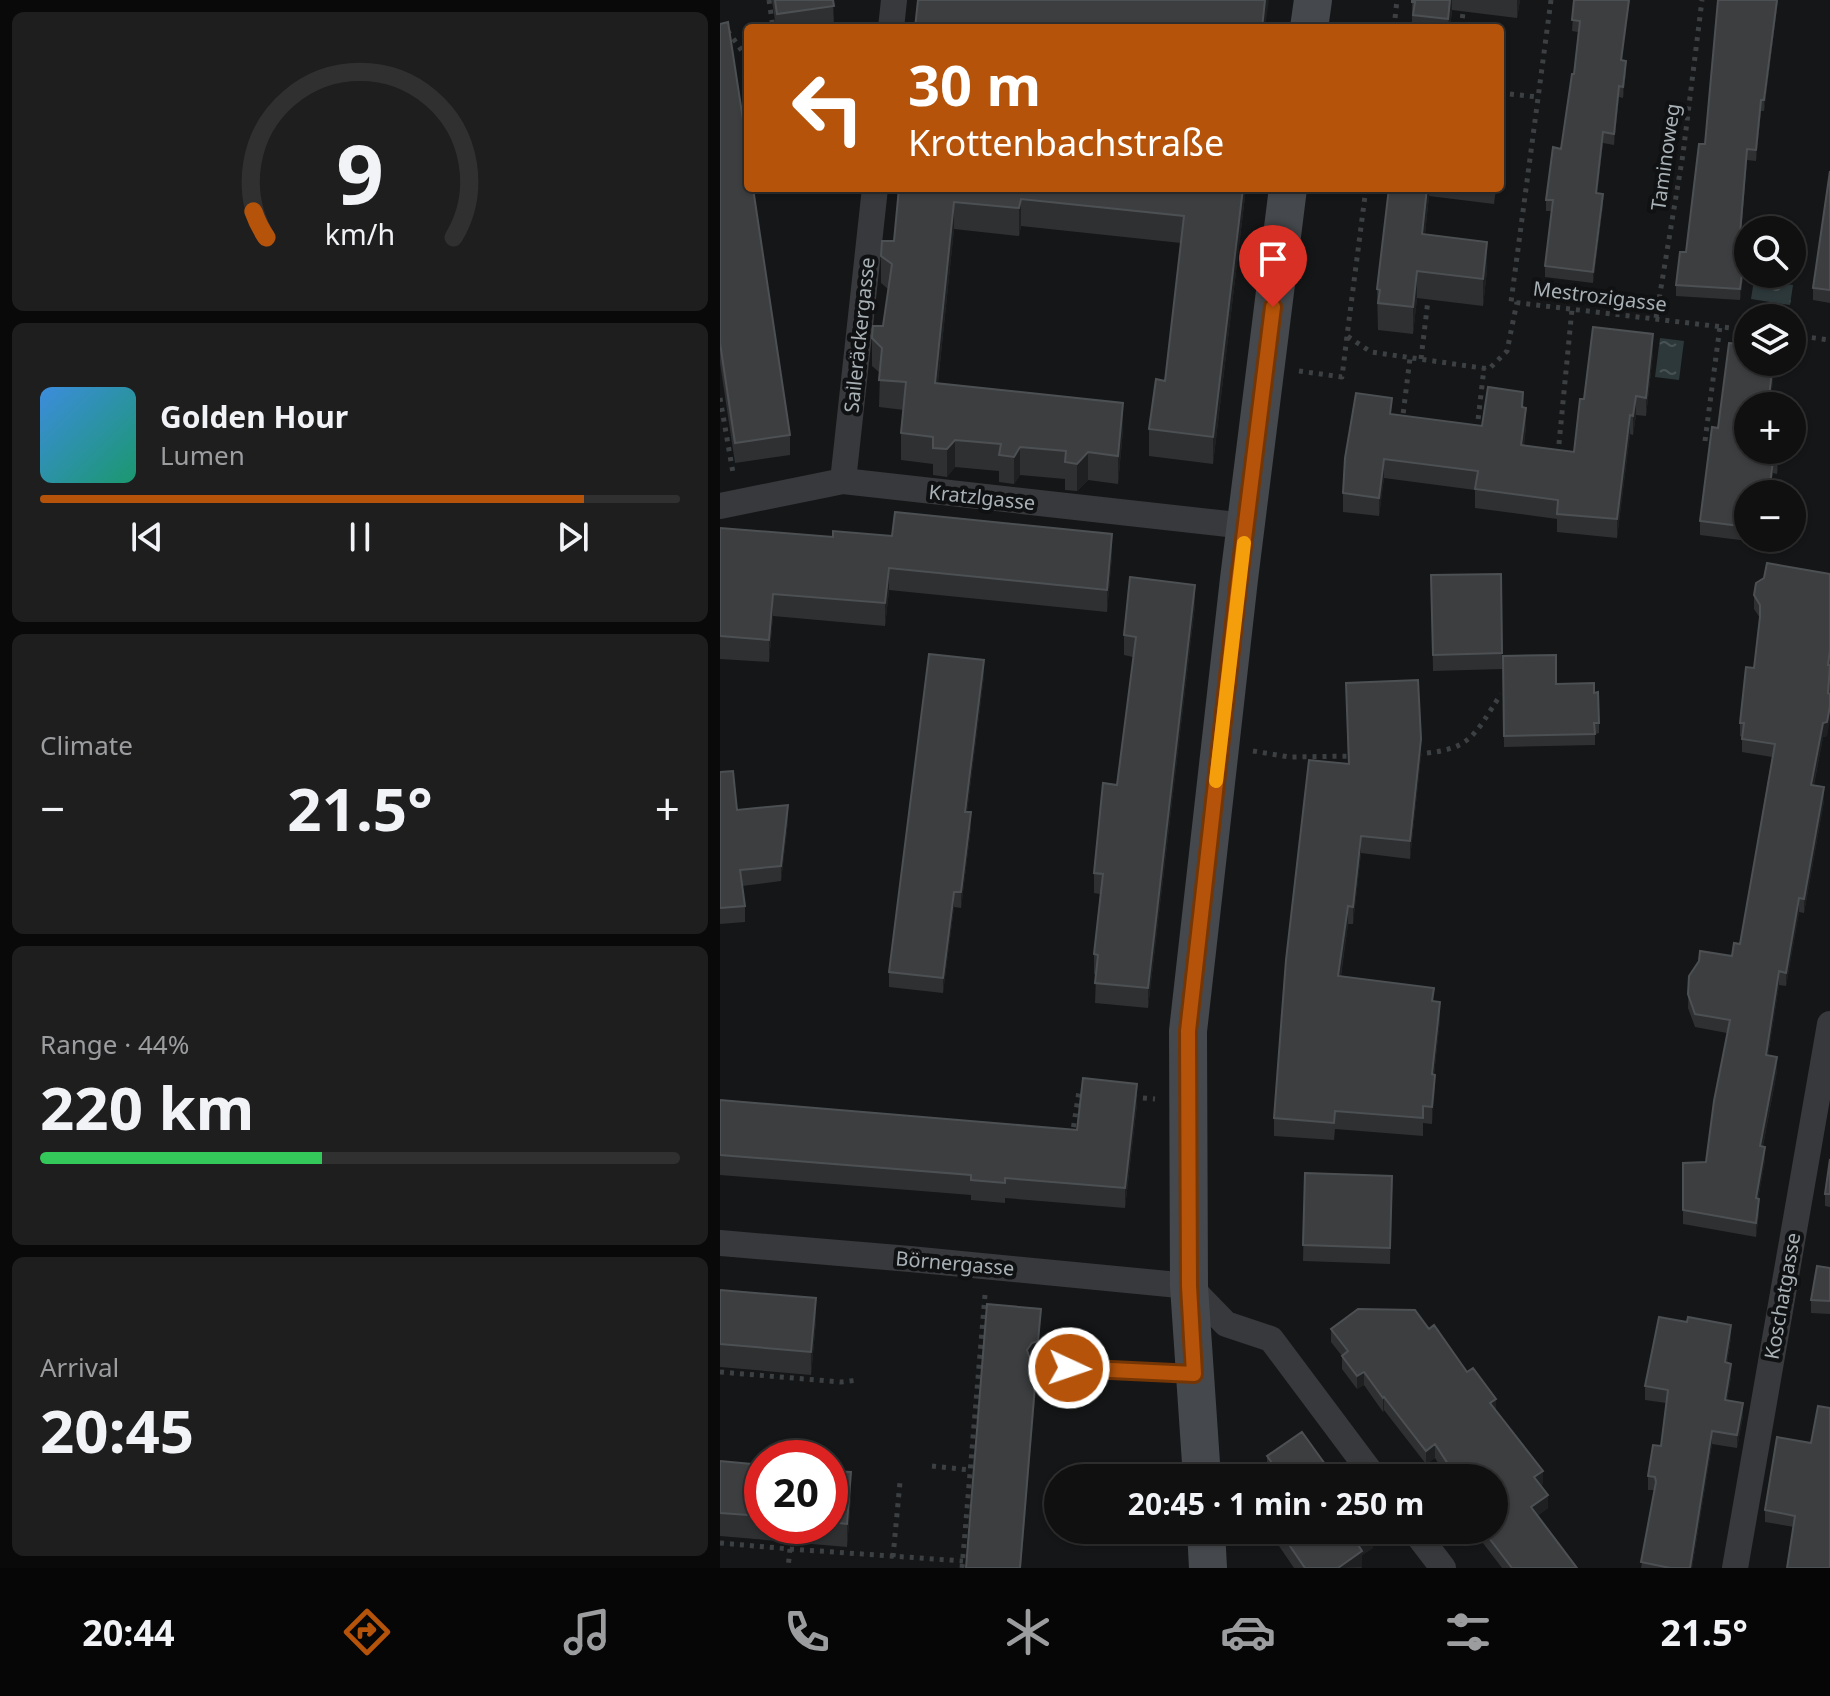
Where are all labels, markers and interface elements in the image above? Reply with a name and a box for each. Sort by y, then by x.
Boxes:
text: 30 m [908,46,1041,122]
icon: left [776,56,880,160]
street label: Taminoweg [1644,102,1686,212]
text: 9 [336,114,384,227]
text: Krottenbachstraße [908,118,1224,167]
text: km/h [325,214,395,253]
map controls [1734,216,1806,552]
button: search [1734,216,1806,288]
pin [1239,225,1307,307]
icon: arrive [1251,237,1295,281]
street label: Saileräckergasse [837,256,881,414]
street label: Mestrozigasse [1532,274,1668,318]
button: layers [1734,304,1806,376]
button: + [1734,392,1806,464]
text: Golden Hour [160,396,348,437]
text: Lumen [160,437,245,473]
street label: Kratzlgasse [927,478,1037,516]
button: − [1734,480,1806,552]
icon: previous [125,515,169,559]
icon: pause [338,515,382,559]
icon: next [551,515,595,559]
text: Climate [40,727,133,763]
text: 21.5° [287,767,433,849]
text: − [40,778,65,838]
text: + [655,778,680,838]
text: Range · 44% [40,1026,189,1062]
text: 220 km [40,1066,254,1148]
street label: Koschatgasse [1758,1230,1806,1362]
street label: Börnergasse [895,1244,1015,1282]
position arrow [1027,1326,1111,1410]
text: Arrival [40,1349,119,1385]
text: 20:45 [40,1389,194,1471]
speed limit sign: 20 [744,1440,848,1544]
text: 20:45 · 1 min · 250 m [1128,1483,1424,1524]
icon: directions [339,1604,395,1660]
icon: music [559,1604,615,1660]
icon: phone [779,1604,835,1660]
icon: climate [1000,1604,1056,1660]
icon: car [1220,1604,1276,1660]
icon: filters [1440,1604,1496,1660]
text: 20:44 [82,1608,175,1657]
text: 21.5° [1661,1608,1748,1657]

